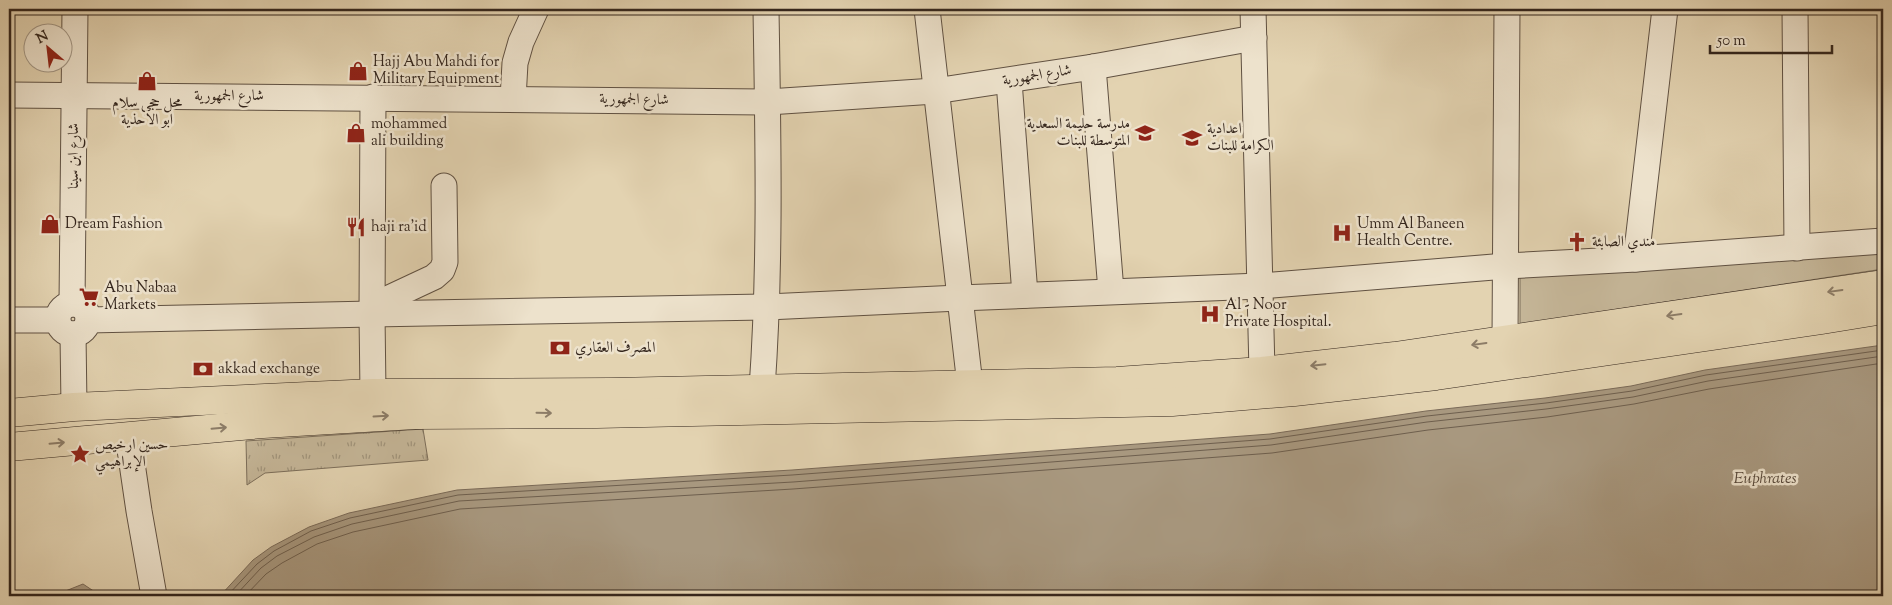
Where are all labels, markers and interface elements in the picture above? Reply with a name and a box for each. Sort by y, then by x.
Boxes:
north arrow [22,22,72,72]
scale bar [1710,22,1832,54]
text: N [33,27,52,50]
text: 50 m [1716,31,1746,52]
place label: Hajj Abu Mahdi for Military Equipment [373,52,500,90]
shop icon: Hajj Abu Mahdi for Military Equipment [347,60,369,82]
street label: شارع الجمهورية [1001,60,1073,93]
shop icon: محل حجي سلام ابو الاحذية [136,70,158,92]
street label: شارع الجمهورية [194,86,264,108]
street label: شارع الجمهورية [599,89,669,112]
place label: محل حجي سلام ابو الاحذية [112,93,182,131]
place label: mohammed ali building [371,114,448,152]
place label: مدرسة حليمة السعدية المتوسطة للبنات [1027,114,1130,152]
place label: اعدادية الكرامة للبنات [1207,119,1274,157]
shop icon: mohammed ali building [345,122,367,144]
school or university icon: مدرسة حليمة السعدية المتوسطة للبنات [1134,122,1156,144]
street label: شارع ابن سينا [64,123,86,189]
school or university icon: اعدادية الكرامة للبنات [1181,127,1203,149]
shop icon: Dream Fashion [39,213,61,235]
place label: Dream Fashion [65,214,163,235]
place label: Umm Al Baneen Health Centre. [1357,214,1465,252]
restaurant icon: haji ra'id [345,216,367,238]
place label: haji ra'id [371,217,427,238]
hospital icon: Umm Al Baneen Health Centre. [1331,222,1353,244]
church icon: مندي الصابئة [1566,231,1588,253]
place label: مندي الصابئة [1592,232,1655,253]
place label: Abu Nabaa Markets [104,278,177,316]
supermarket icon: Abu Nabaa Markets [78,286,100,308]
one-way arrow [1827,286,1843,296]
place label: Al - Noor Private Hospital. [1225,295,1331,333]
hospital icon: Al - Noor Private Hospital. [1199,303,1221,325]
one-way arrow [1667,310,1683,320]
bank icon: المصرف العقاري [549,337,571,359]
place label: المصرف العقاري [575,338,655,359]
one-way arrow [1471,339,1487,349]
bank icon: akkad exchange [192,358,214,380]
place label: akkad exchange [218,359,320,380]
one-way arrow [1310,360,1326,370]
one-way arrow [535,408,551,418]
one-way arrow [373,412,389,421]
one-way arrow [211,423,227,432]
place label: حسين ارخيص الإبراهيمي [95,435,168,475]
one-way arrow [49,438,65,447]
place icon: حسين ارخيص الإبراهيمي [69,443,91,465]
water label: Euphrates [1734,468,1796,491]

